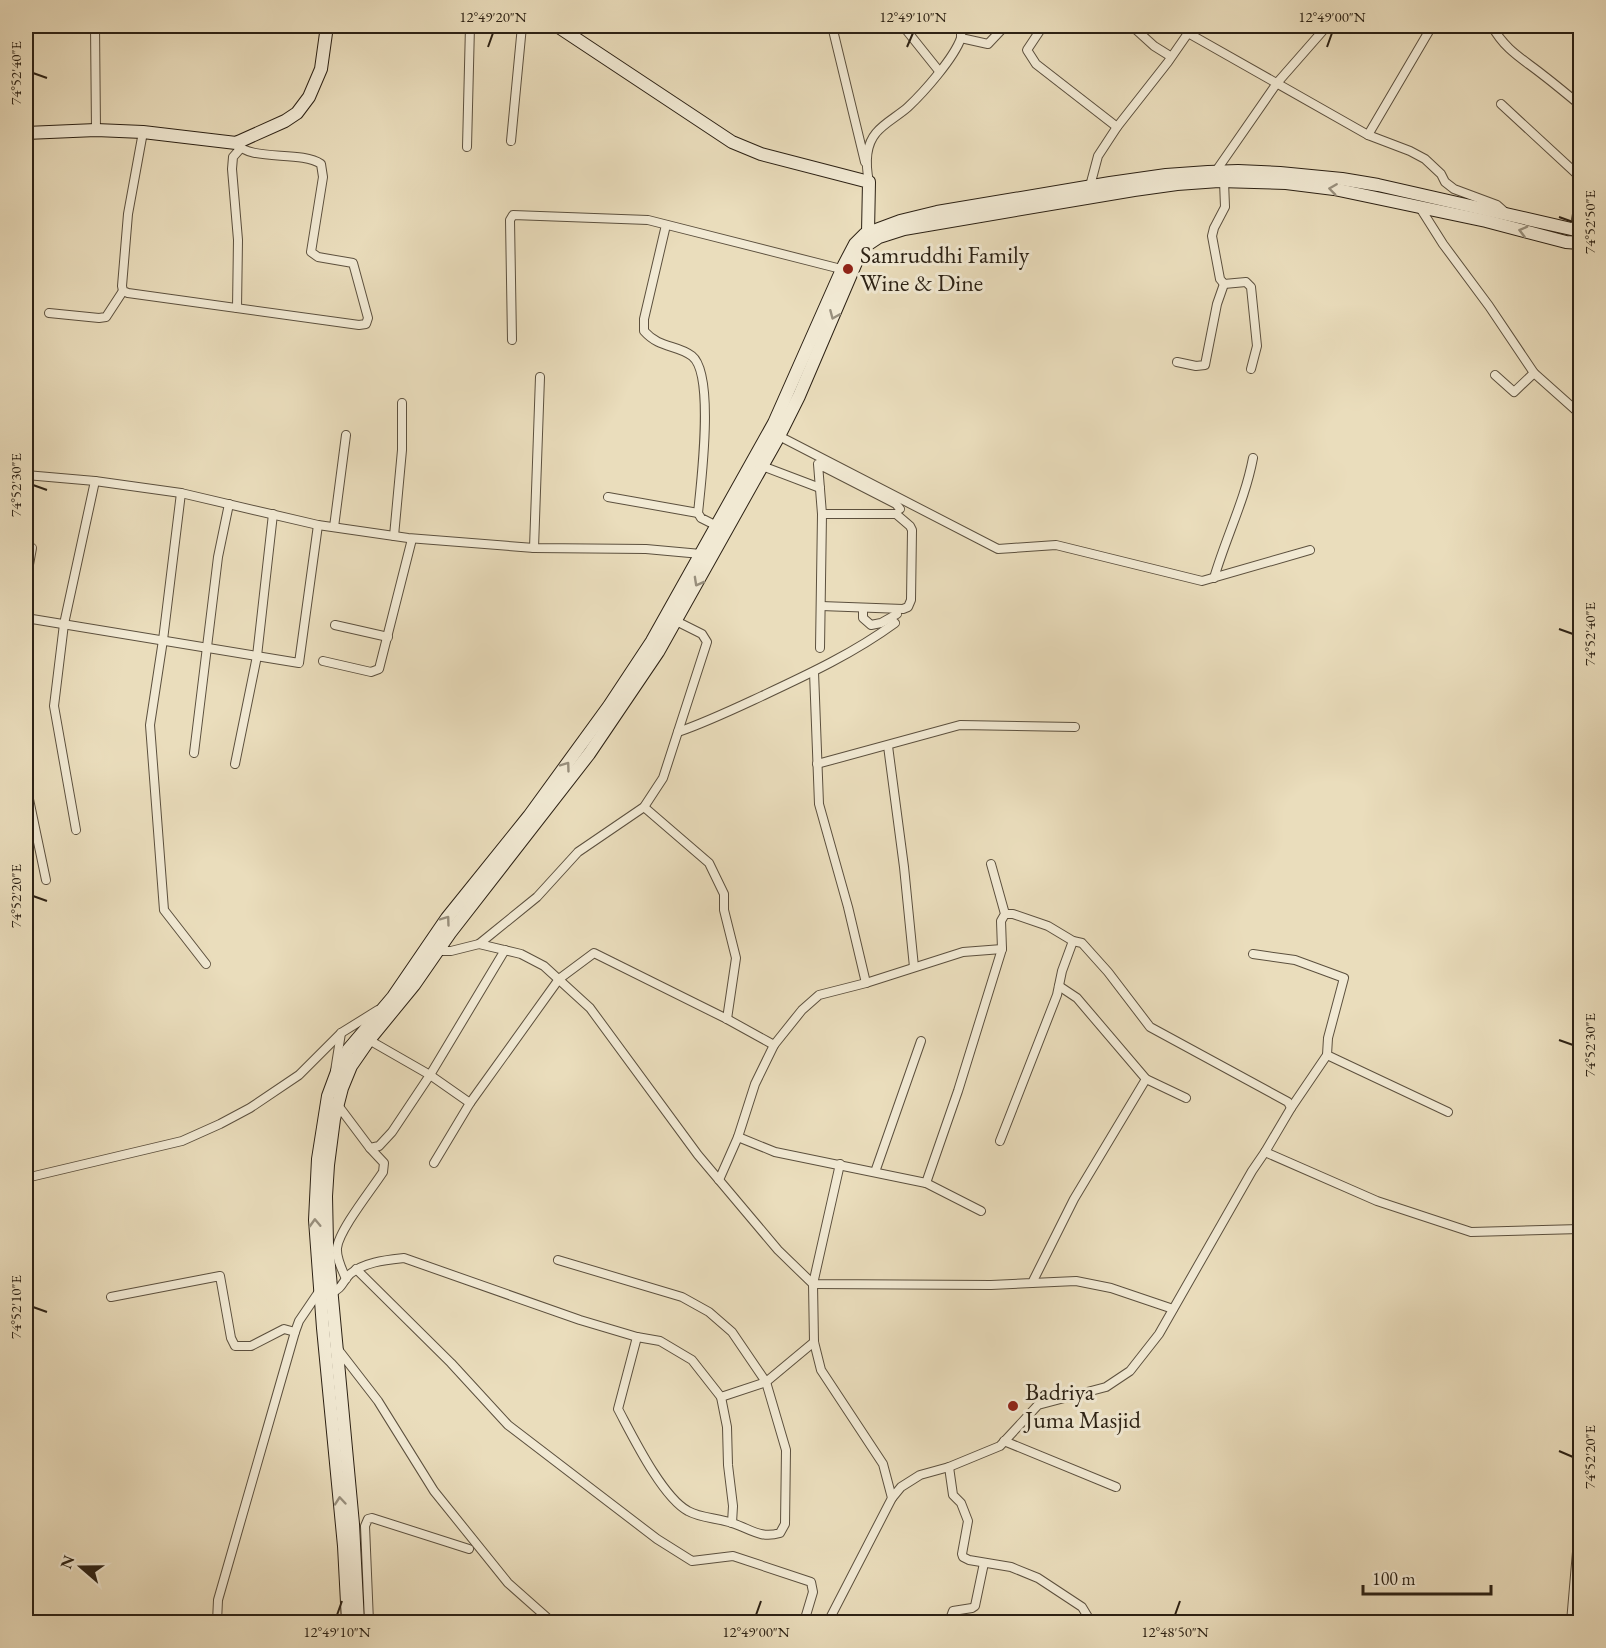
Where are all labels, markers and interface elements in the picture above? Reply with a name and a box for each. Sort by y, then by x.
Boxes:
text: 12°49'20"N [459,7,527,26]
text: 12°49'10"N [879,7,947,26]
text: 12°49'00"N [1298,7,1366,26]
text: 74°52'40"E [6,40,25,105]
one-way arrow [1329,183,1339,196]
text: 74°52'50"E [1580,189,1599,254]
one-way arrow [1519,226,1529,238]
place label: Samruddhi Family Wine & Dine [860,239,1030,298]
marker: Samruddhi Family Wine & Dine [841,262,855,276]
one-way arrow [829,309,841,320]
text: 74°52'30"E [6,452,25,517]
one-way arrow [693,576,705,586]
text: 74°52'40"E [1580,601,1599,666]
one-way arrow [559,761,570,772]
text: 74°52'20"E [6,863,25,928]
one-way arrow [439,915,450,926]
text: 74°52'30"E [1580,1012,1599,1077]
one-way arrow [309,1219,322,1228]
text: 74°52'10"E [6,1274,25,1339]
place label: Badriya Juma Masjid [1023,1376,1142,1435]
marker: Badriya Juma Masjid [1006,1399,1020,1413]
text: 74°52'20"E [1580,1424,1599,1489]
one-way arrow [334,1497,347,1506]
north arrow [51,1537,111,1597]
text: N [55,1552,79,1572]
scale bar [1363,1558,1490,1596]
text: 100 m [1372,1567,1416,1590]
text: 12°49'10"N [303,1622,371,1641]
text: 12°49'00"N [722,1622,790,1641]
text: 12°48'50"N [1141,1622,1209,1641]

